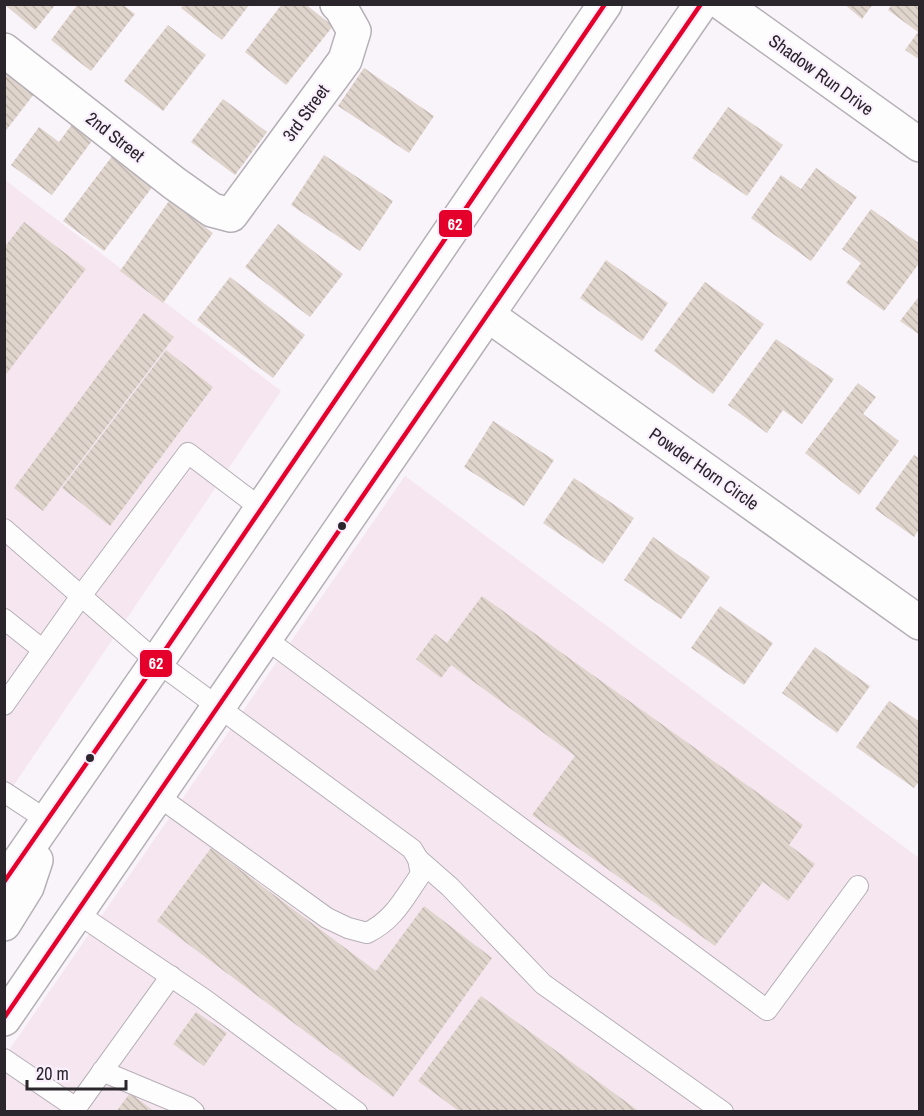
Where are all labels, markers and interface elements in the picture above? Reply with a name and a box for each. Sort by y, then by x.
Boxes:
street label: Shadow Run Drive [764,28,879,121]
street label: 3rd Street [276,79,335,146]
street label: 2nd Street [81,106,150,167]
line badge: 62 [438,209,473,238]
text: 62 [448,213,462,235]
street label: Powder Horn Circle [644,421,764,516]
unlabelled marker [336,520,348,532]
line badge: 62 [139,649,173,678]
text: 62 [149,652,163,674]
unlabelled marker [84,752,96,764]
scale bar [27,1053,126,1091]
text: 20 m [36,1061,69,1086]

